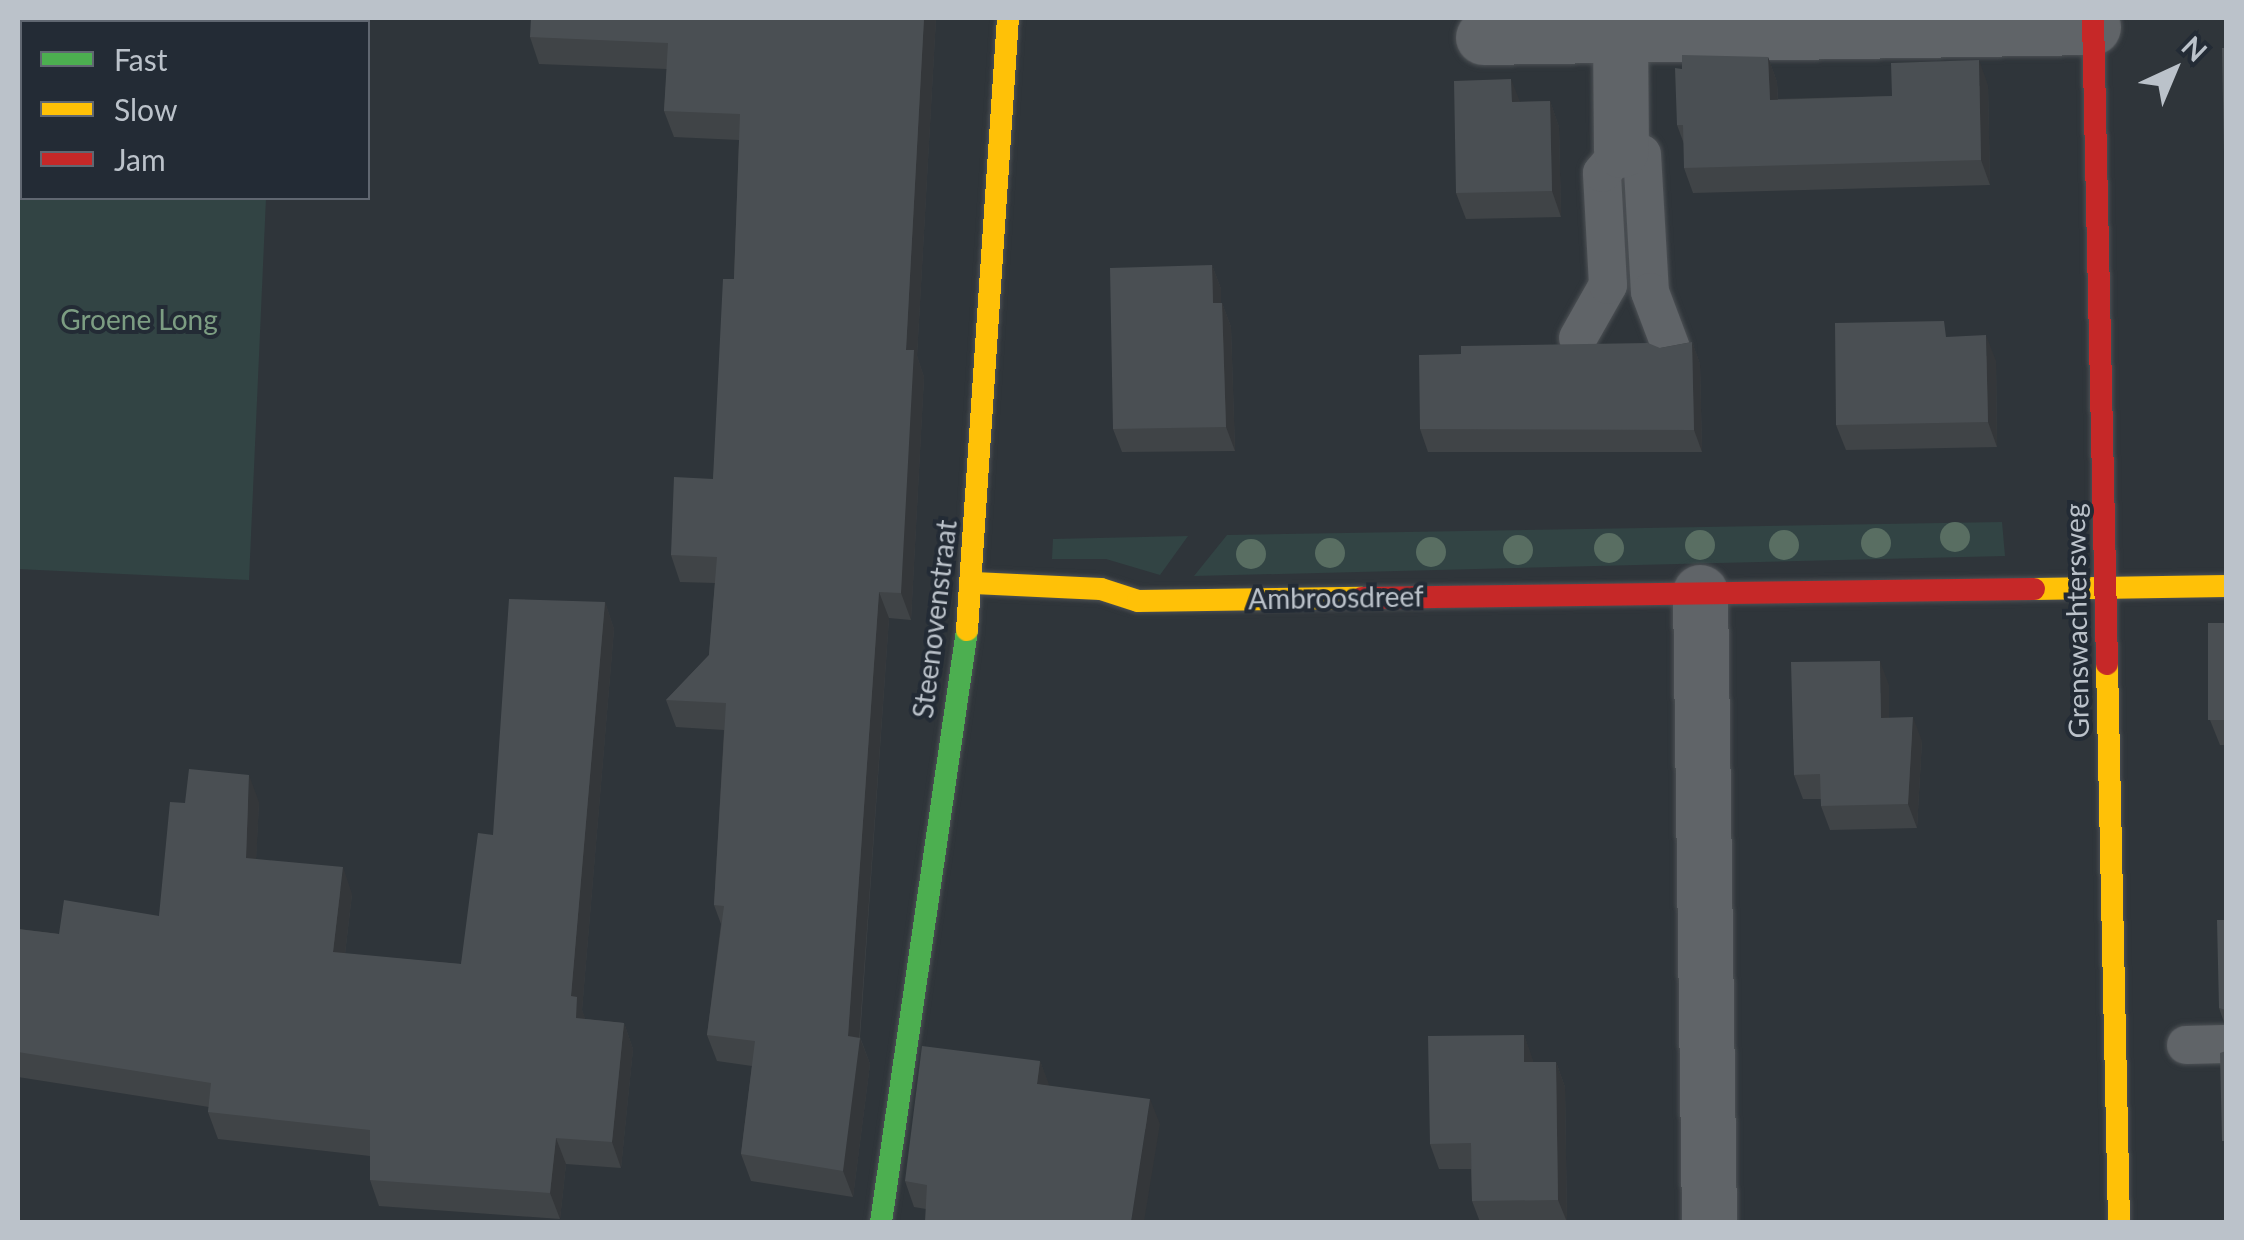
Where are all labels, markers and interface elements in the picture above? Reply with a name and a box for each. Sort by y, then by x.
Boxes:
legend [20,20,370,200]
north arrow [2124,20,2224,120]
text: N [2175,29,2214,68]
text: Fast [114,41,168,77]
text: Slow [114,91,177,127]
text: Jam [114,141,166,177]
park label: Groene Long [60,302,218,336]
street label: Grenswachtersweg [2057,503,2095,739]
street label: Steenovenstraat [905,518,963,720]
street label: Ambroosdreef [1248,579,1424,615]

